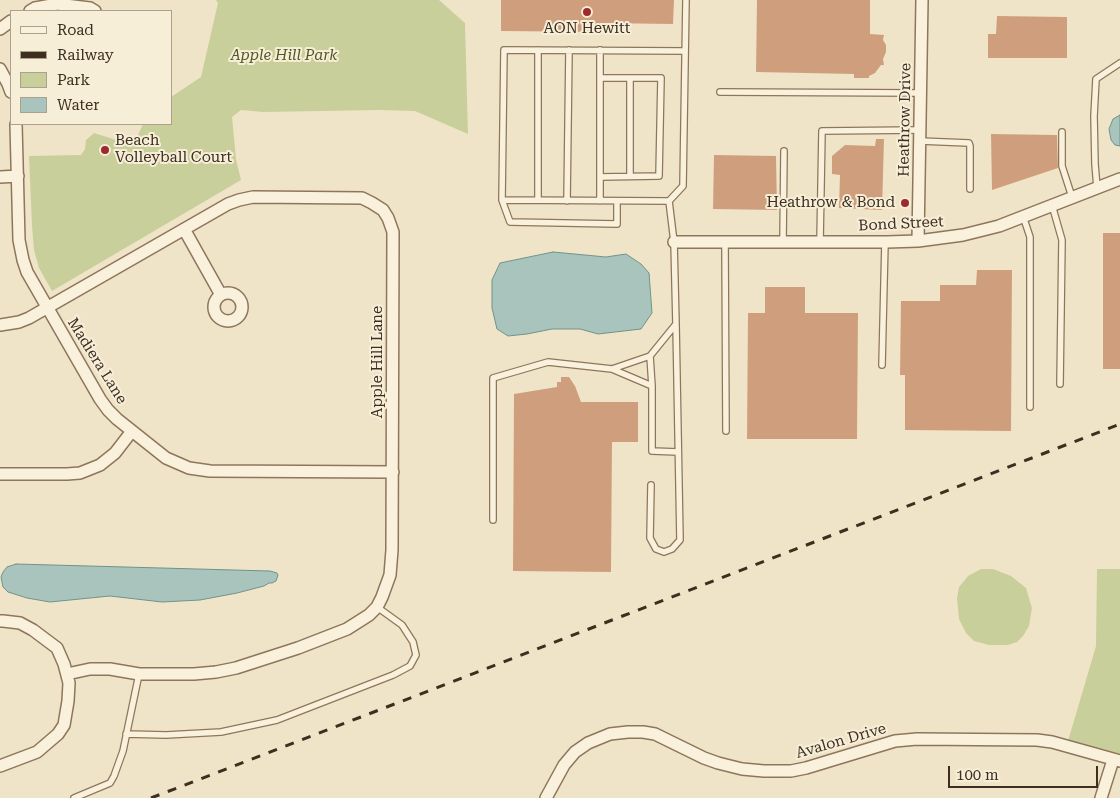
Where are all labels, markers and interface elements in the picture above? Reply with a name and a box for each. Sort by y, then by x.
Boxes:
marker: AON Hewitt [581,6,593,18]
legend [10,10,172,125]
place label: AON Hewitt [544,20,630,38]
text: Road [57,21,94,39]
text: Railway [57,46,114,64]
park label: Apple Hill Park [231,47,337,65]
street label: Heathrow Drive [895,63,915,177]
text: Park [57,71,90,89]
text: Water [57,96,99,114]
place label: Beach Volleyball Court [115,132,232,167]
marker: Beach Volleyball Court [99,144,111,156]
place label: Heathrow & Bond [767,194,895,212]
marker: Heathrow & Bond [899,197,911,209]
street label: Bond Street [858,213,944,235]
street label: Apple Hill Lane [369,306,387,418]
street label: Madiera Lane [63,315,131,407]
street label: Avalon Drive [794,720,888,762]
scale bar [950,756,1100,788]
text: 100 m [956,766,999,784]

